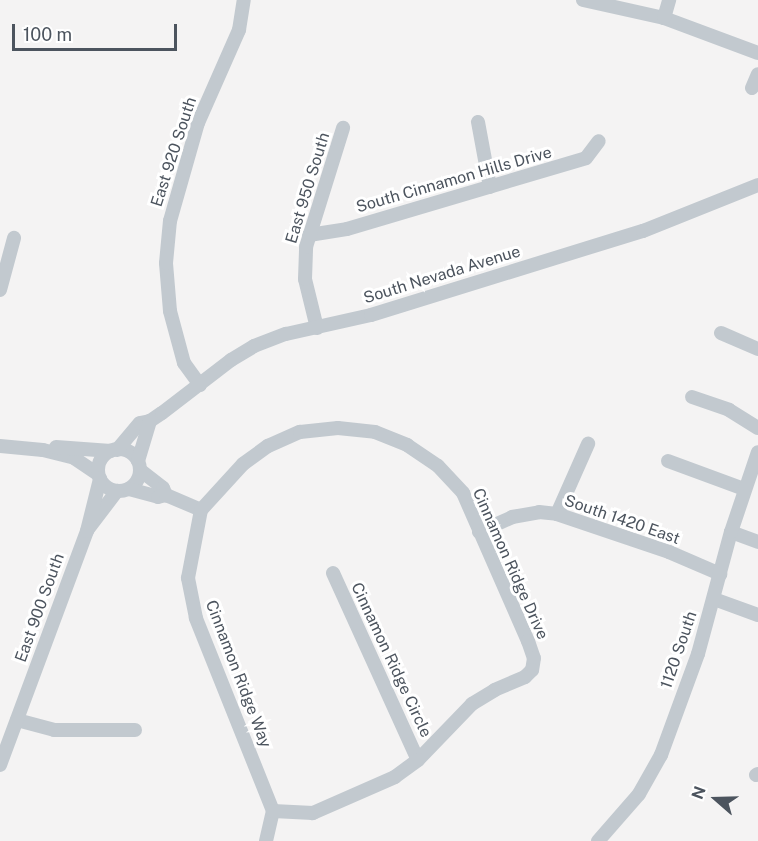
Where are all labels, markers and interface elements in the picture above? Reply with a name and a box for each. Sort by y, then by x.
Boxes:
scale bar [15,12,180,50]
text: 100 m [23,24,72,45]
street label: East 920 South [147,95,201,209]
street label: East 950 South [282,130,334,246]
street label: South Cinnamon Hills Drive [354,143,554,217]
street label: South Nevada Avenue [361,242,523,308]
street label: Cinnamon Ridge Drive [468,485,552,643]
street label: South 1420 East [562,491,682,549]
street label: East 900 South [11,551,69,665]
street label: Cinnamon Ridge Circle [347,580,435,740]
street label: Cinnamon Ridge Way [201,597,275,751]
street label: 1120 South [657,609,701,691]
north arrow [686,769,746,829]
text: N [688,784,710,802]

